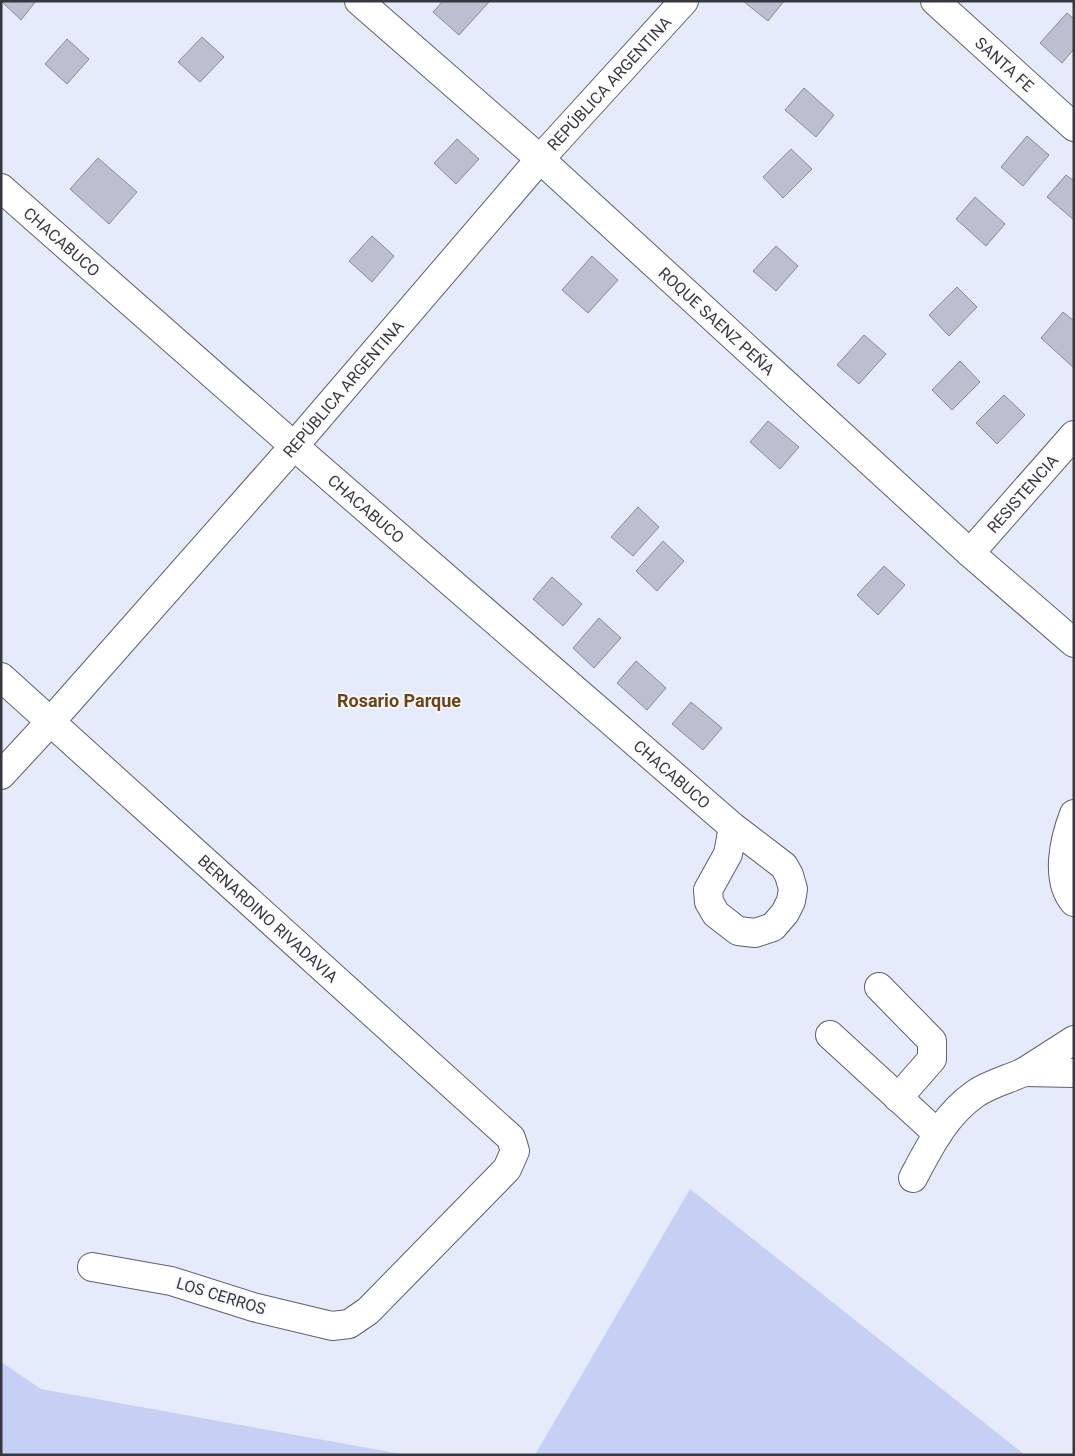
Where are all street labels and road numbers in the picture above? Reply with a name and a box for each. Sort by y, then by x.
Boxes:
street label: REPÚBLICA ARGENTINA [543,12,675,154]
street label: SANTA FE [971,33,1038,95]
street label: CHACABUCO [20,203,104,280]
street label: ROQUE SAENZ PEÑA [655,263,779,379]
street label: REPÚBLICA ARGENTINA [279,316,407,461]
street label: RESISTENCIA [983,450,1062,537]
street label: CHACABUCO [324,470,408,547]
street label: CHACABUCO [630,736,714,812]
street label: BERNARDINO RIVADAVIA [194,850,342,987]
street label: LOS CERROS [174,1273,268,1319]

